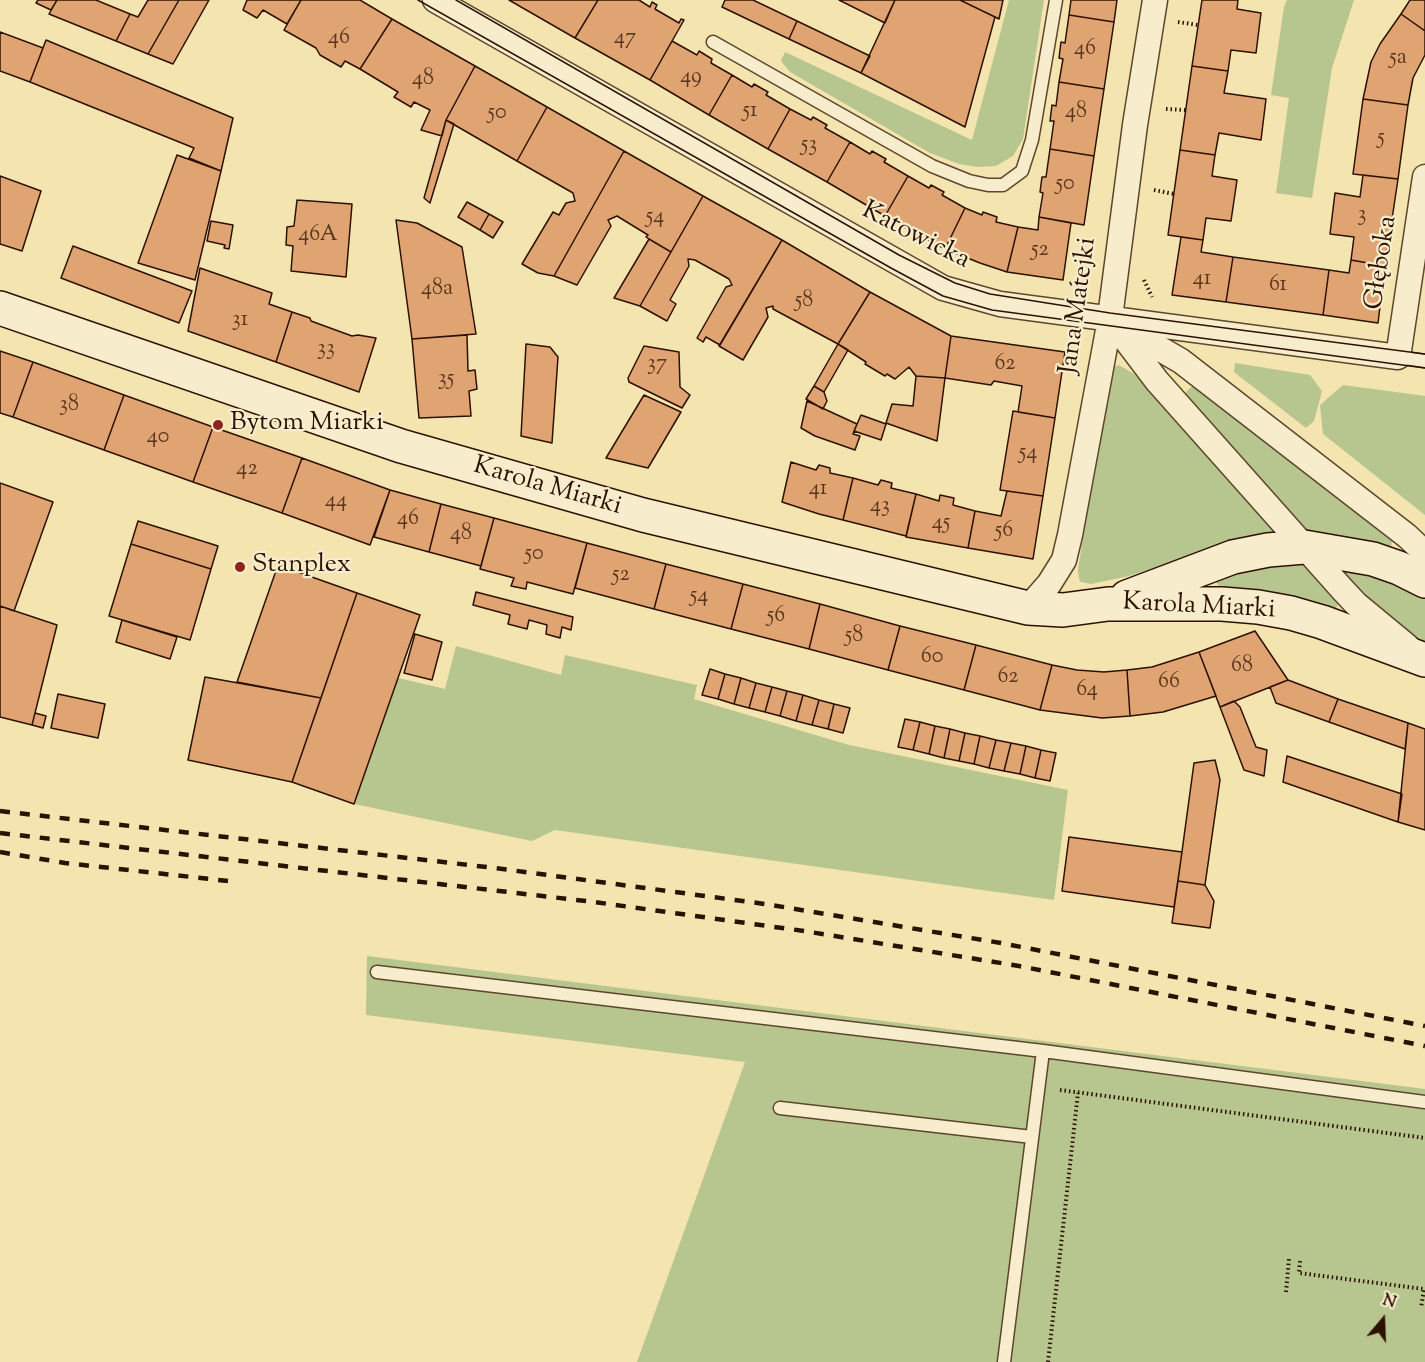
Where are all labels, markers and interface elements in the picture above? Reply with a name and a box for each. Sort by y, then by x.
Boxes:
house number: 46 [328,26,350,52]
house number: 47 [614,26,636,52]
house number: 46 [1074,37,1096,63]
house number: 5a [1389,46,1407,72]
house number: 49 [680,65,702,91]
house number: 48 [412,67,434,93]
house number: 51 [742,99,758,125]
house number: 48 [1065,100,1087,126]
house number: 50 [487,101,507,127]
house number: 5 [1377,126,1385,152]
house number: 53 [801,133,817,159]
house number: 50 [1055,172,1075,198]
street label: Katowicka [856,196,974,278]
house number: 3 [1358,203,1366,229]
house number: 54 [646,205,664,231]
street label: Głęboka [1360,214,1406,312]
house number: 46A [298,223,338,249]
street label: Jana Matejki [1055,236,1105,376]
house number: 52 [1031,238,1049,264]
house number: 41 [1193,267,1211,293]
house number: 61 [1269,273,1287,299]
house number: 48a [421,277,453,303]
house number: 58 [795,289,813,315]
house number: 31 [232,308,248,334]
house number: 33 [317,337,335,363]
house number: 37 [647,352,667,378]
house number: 62 [994,352,1016,378]
house number: 35 [438,367,454,393]
house number: 38 [59,393,79,419]
place label: Bytom Miarki [230,409,384,441]
marker: Bytom Miarki [211,418,225,432]
house number: 40 [147,425,169,451]
house number: 54 [1019,441,1037,467]
street label: Karola Miarki [469,452,625,524]
house number: 42 [236,457,258,483]
house number: 41 [809,477,827,503]
house number: 44 [325,489,347,515]
house number: 43 [870,494,890,520]
house number: 46 [397,507,419,533]
house number: 45 [932,511,950,537]
house number: 56 [995,519,1013,545]
house number: 48 [450,522,472,548]
house number: 50 [524,542,544,568]
place label: Stanplex [252,551,351,583]
marker: Stanplex [233,560,247,574]
house number: 52 [612,563,630,589]
house number: 54 [690,584,708,610]
street label: Karola Miarki [1122,588,1276,628]
house number: 56 [767,604,785,630]
house number: 58 [845,624,863,650]
house number: 60 [921,645,943,671]
house number: 68 [1231,654,1253,680]
house number: 62 [997,665,1019,691]
house number: 66 [1158,670,1180,696]
house number: 64 [1076,678,1098,704]
north arrow [1353,1290,1413,1350]
text: N [1379,1290,1399,1315]

